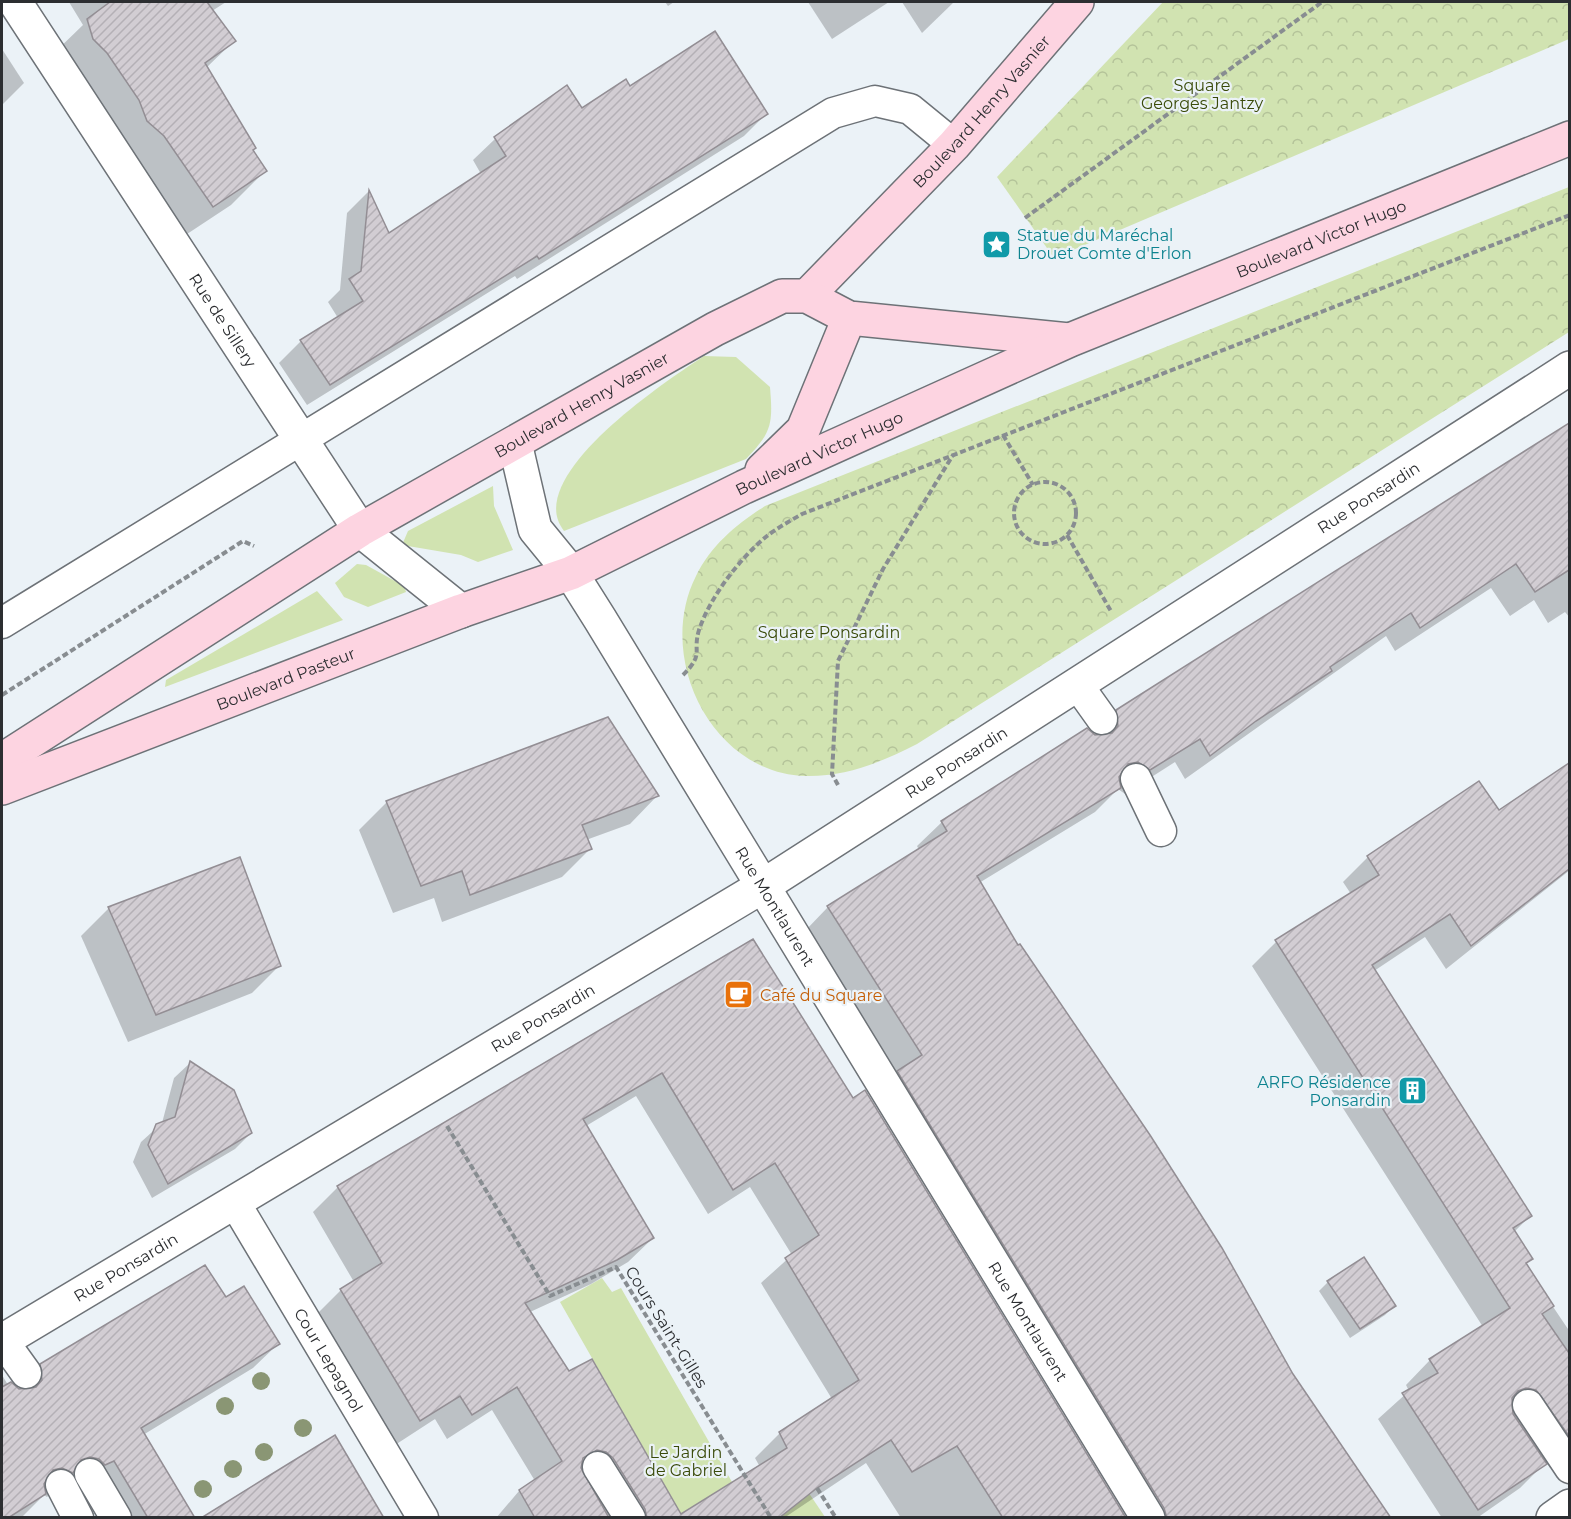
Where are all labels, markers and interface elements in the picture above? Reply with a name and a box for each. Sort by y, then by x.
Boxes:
street label: Boulevard Henry Vasnier [909,32,1054,192]
park label: Square Georges Jantzy [1141,76,1263,113]
street label: Boulevard Victor Hugo [1233,196,1409,282]
place label: Statue du Maréchal Drouet Comte d'Erlon [1017,226,1192,263]
place icon: Statue du Maréchal Drouet Comte d'Erlon [980,228,1012,260]
street label: Rue de Sillery [185,270,260,371]
street label: Boulevard Henry Vasnier [491,348,672,462]
street label: Boulevard Victor Hugo [732,408,906,500]
street label: Rue Ponsardin [1314,458,1423,538]
park label: Square Ponsardin [758,623,900,642]
street label: Boulevard Pasteur [214,644,358,714]
street label: Rue Ponsardin [902,723,1011,802]
street label: Rue Montlaurent [731,843,819,970]
cafe icon: Café du Square [723,979,755,1011]
street label: Rue Ponsardin [488,980,598,1057]
place label: Café du Square [760,986,882,1005]
place label: ARFO Résidence Ponsardin [1257,1073,1391,1110]
building icon: ARFO Résidence Ponsardin [1396,1075,1428,1107]
street label: Rue Ponsardin [70,1229,181,1306]
street label: Rue Montlaurent [984,1258,1072,1385]
street label: Cours Saint-Gilles [621,1263,712,1392]
street label: Cour Lepagnol [290,1305,367,1416]
park label: Le Jardin de Gabriel [645,1443,727,1480]

